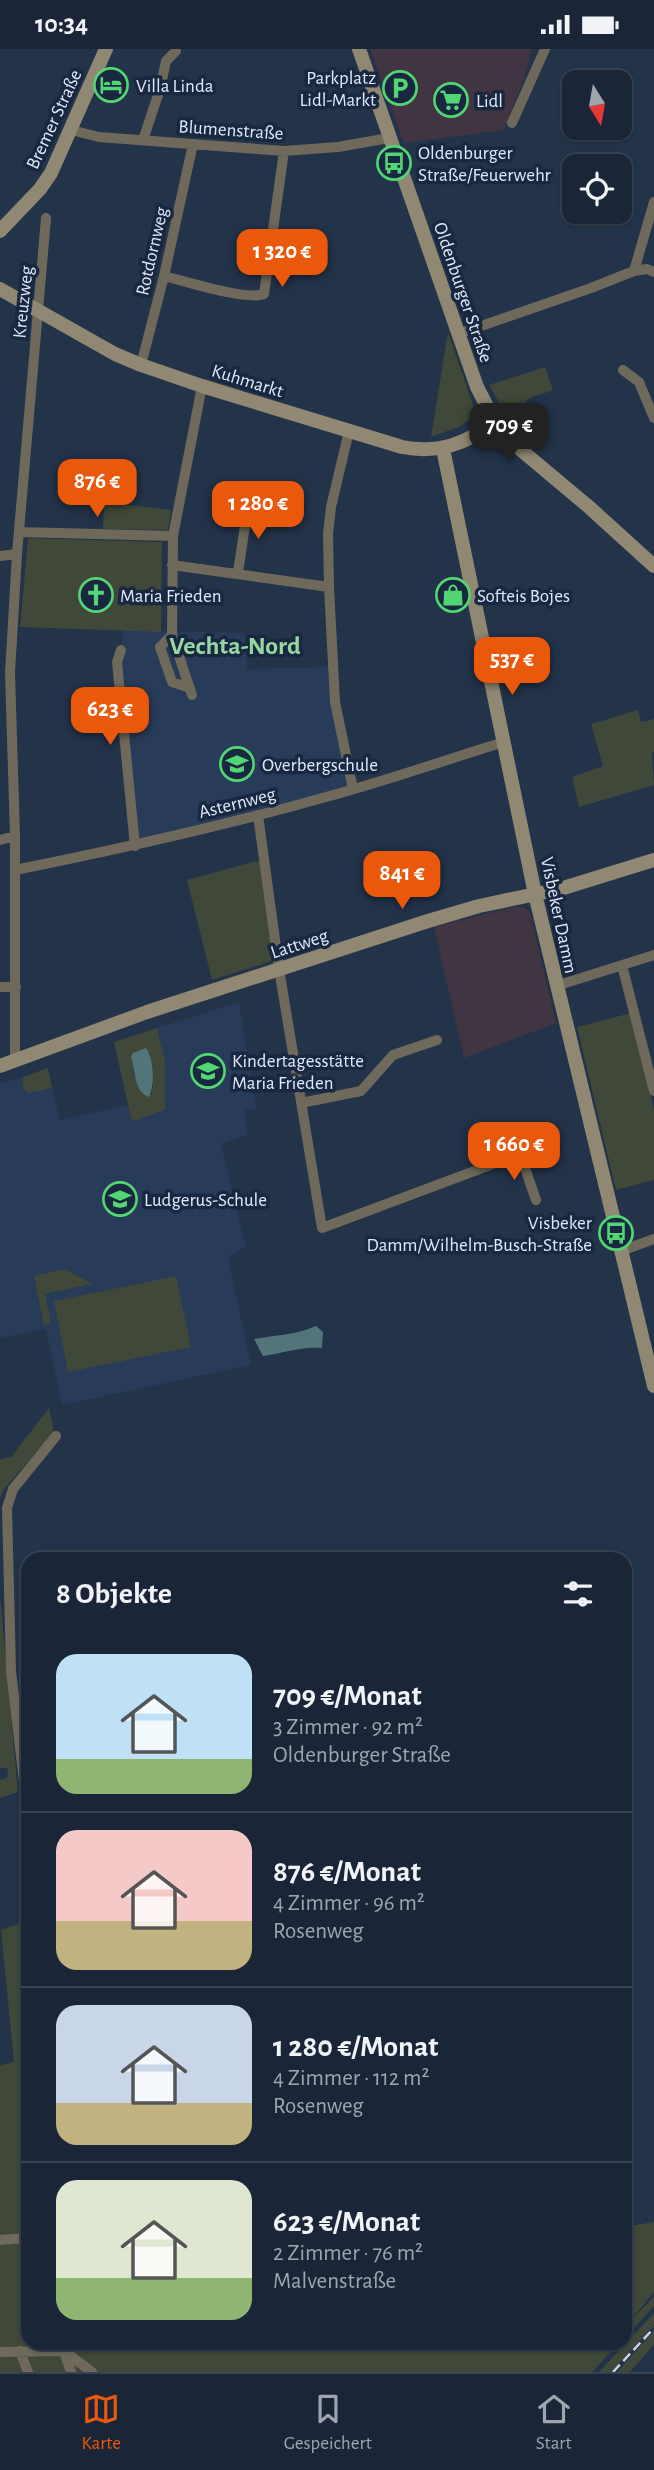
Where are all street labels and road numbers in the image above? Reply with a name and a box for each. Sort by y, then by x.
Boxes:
street label: Bremer Straße [23,67,86,172]
street label: Blumenstraße [178,117,284,144]
street label: Rotdornweg [133,205,172,297]
street label: Oldenburger Straße [430,220,495,365]
street label: Kreuzweg [10,264,37,339]
street label: Kuhmarkt [209,362,286,401]
street label: Asternweg [197,785,278,822]
street label: Visbeker Damm [537,855,580,975]
street label: Lattweg [268,926,331,963]

